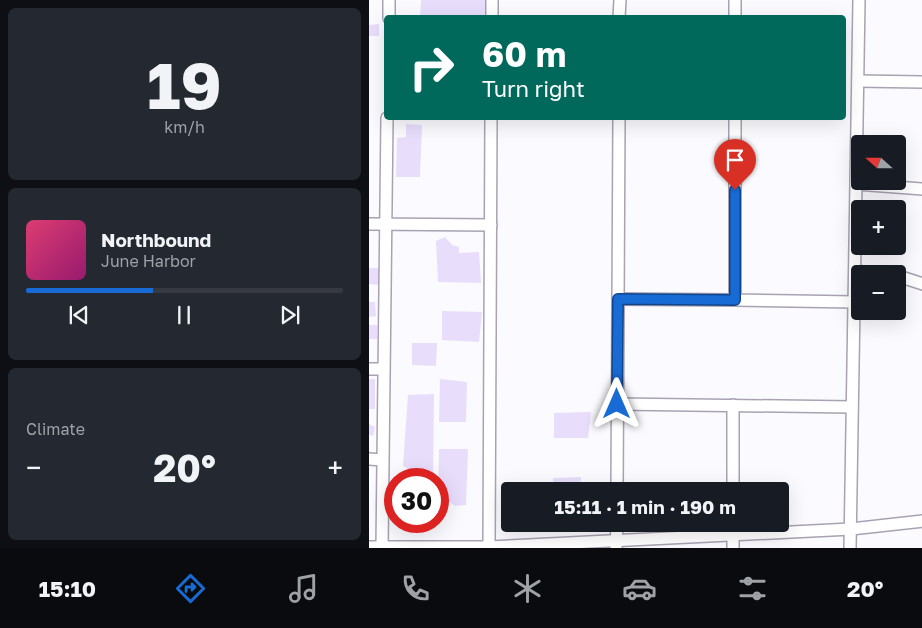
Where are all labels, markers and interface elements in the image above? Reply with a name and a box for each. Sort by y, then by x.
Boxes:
text: 60 m [482,33,566,75]
icon: right [399,35,464,100]
text: 19 [147,45,222,123]
text: Turn right [482,75,585,102]
text: km/h [164,117,205,137]
north arrow [851,135,907,190]
map controls [851,135,906,320]
pin [714,139,756,190]
icon: arrive [721,146,749,174]
button: + [851,200,906,255]
text: Northbound [101,228,211,251]
text: June Harbor [101,251,196,271]
button: − [851,265,906,320]
icon: previous [65,301,93,329]
icon: pause [170,301,198,329]
icon: next [276,301,304,329]
position arrow [590,377,642,429]
text: Climate [26,419,85,439]
text: 20° [153,445,216,490]
text: − [26,451,41,484]
text: + [328,451,343,484]
speed limit sign: 30 [384,468,449,533]
text: 15:11 · 1 min · 190 m [554,495,736,518]
icon: directions [173,571,208,606]
icon: music [286,571,321,606]
icon: phone [398,571,433,606]
icon: climate [510,571,545,606]
icon: car [622,571,657,606]
icon: filters [735,571,770,606]
text: 15:10 [39,575,96,602]
text: 20° [847,575,883,602]

